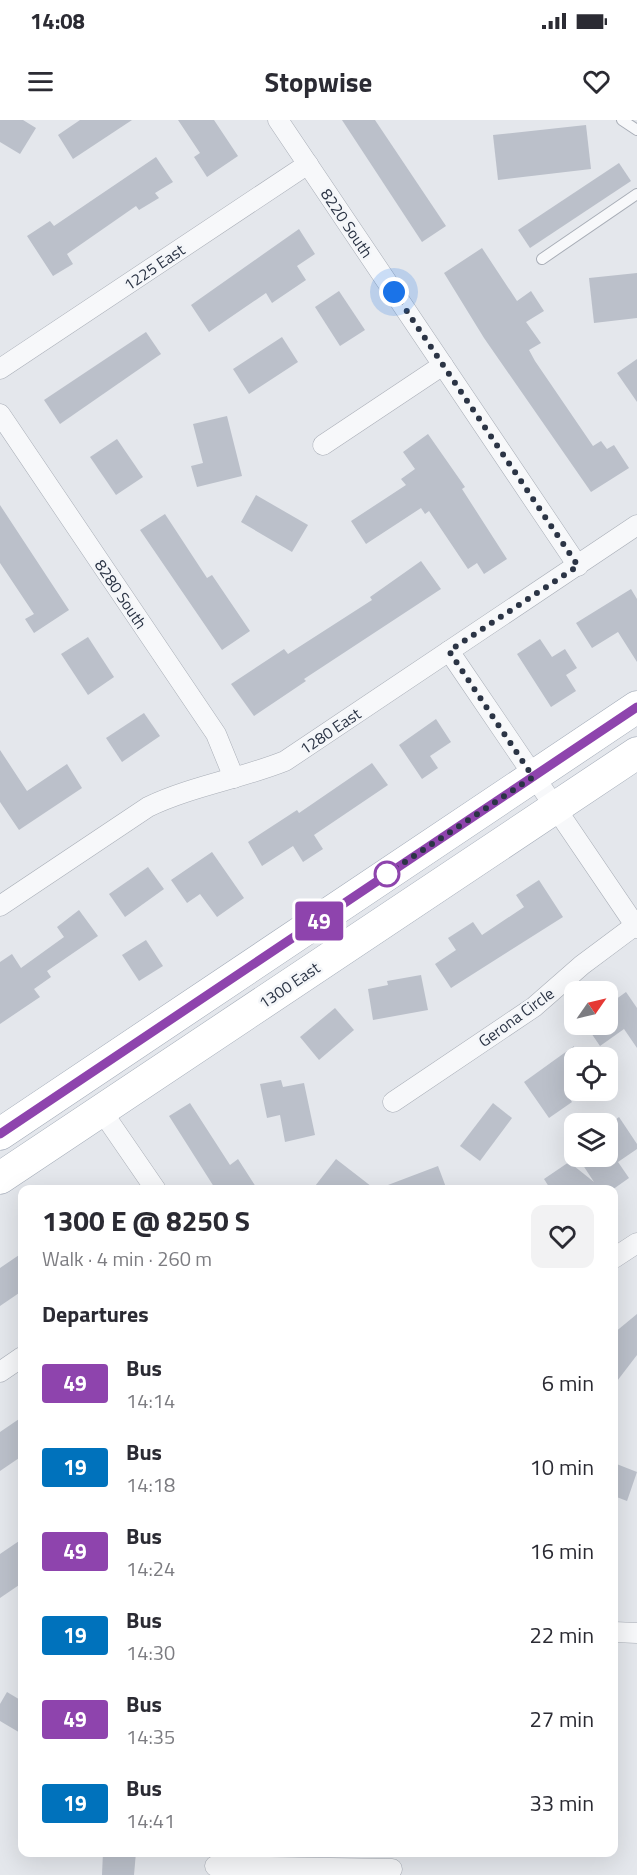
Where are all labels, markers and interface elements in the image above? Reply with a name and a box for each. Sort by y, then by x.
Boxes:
text: 14:08 [30,4,85,38]
text: Stopwise [265,61,372,102]
icon: menu [24,65,57,98]
icon: heart [580,65,613,98]
street label: 8220 South [315,183,379,263]
street label: 1225 East [119,237,190,296]
your location [379,277,409,307]
street label: 8280 South [89,554,153,634]
street label: 1280 East [295,701,366,760]
unlabelled marker [374,861,400,887]
line badge: 49 [292,902,346,940]
text: 49 [307,905,331,937]
street label: 1300 East [254,955,325,1014]
street label: Gerona Circle [473,981,559,1053]
north arrow [564,981,618,1035]
map controls [564,981,618,1167]
button: locate [564,1047,618,1101]
button: layers [564,1113,618,1167]
text: 1300 E @ 8250 S [42,1199,250,1242]
button: heart [531,1205,594,1268]
text: Walk · 4 min · 260 m [42,1243,212,1274]
text: Departures [42,1297,149,1331]
text: Bus [126,1351,162,1385]
text: 6 min [542,1366,594,1400]
text: 49 [63,1367,87,1399]
text: 14:14 [126,1385,175,1416]
text: Bus [126,1435,162,1469]
text: 10 min [529,1450,594,1484]
text: 19 [63,1451,87,1483]
text: 14:18 [126,1469,175,1500]
text: Bus [126,1519,162,1553]
text: 16 min [529,1534,594,1568]
text: 49 [63,1535,87,1567]
text: 14:24 [126,1553,175,1584]
text: Bus [126,1603,162,1637]
text: 22 min [529,1618,594,1652]
text: 19 [63,1619,87,1651]
text: 14:30 [126,1637,175,1668]
text: Bus [126,1687,162,1721]
text: 27 min [529,1702,594,1736]
text: 49 [63,1703,87,1735]
text: 14:35 [126,1721,175,1752]
text: Bus [126,1771,162,1805]
text: 33 min [529,1786,594,1820]
text: 19 [63,1787,87,1819]
text: 14:41 [126,1805,175,1836]

